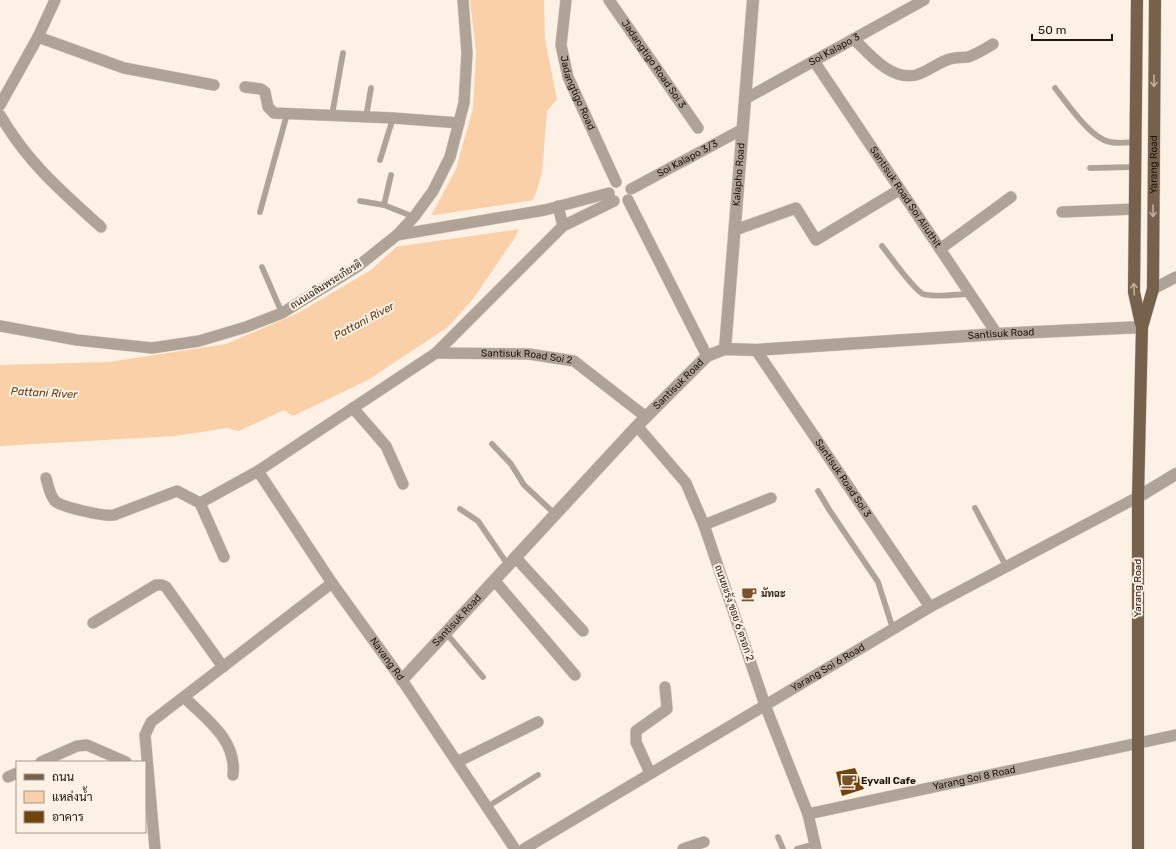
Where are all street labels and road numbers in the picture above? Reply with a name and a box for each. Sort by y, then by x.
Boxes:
street label: Jadangtigo Road Soi 3 [619,18,688,111]
street label: Soi Kalapo 3 [807,31,862,69]
street label: Jadangtigo Road [557,54,598,132]
street label: Yarang Road [1148,135,1160,194]
street label: Soi Kalapo 3/3 [655,138,720,180]
street label: Kalapho Road [730,142,748,207]
street label: Santisuk Road Soi Aliuthit [867,144,944,250]
street label: ถนนเฉลิมพระเกียรติ [287,257,364,312]
street label: Santisuk Road [968,326,1035,342]
street label: Santisuk Road Soi 2 [481,347,573,367]
street label: Santisuk Road [651,357,706,412]
street label: Santisuk Road Soi 3 [812,437,874,520]
street label: Yarang Road [1132,559,1144,617]
street label: ถนนยะรัง ซอย 6 ตรอก 2 [712,563,757,663]
street label: Santisuk Road [430,592,484,649]
street label: Navang Rd [367,635,406,683]
street label: Yarang Soi 6 Road [789,641,867,694]
street label: Yarang Soi 8 Road [932,764,1017,793]

